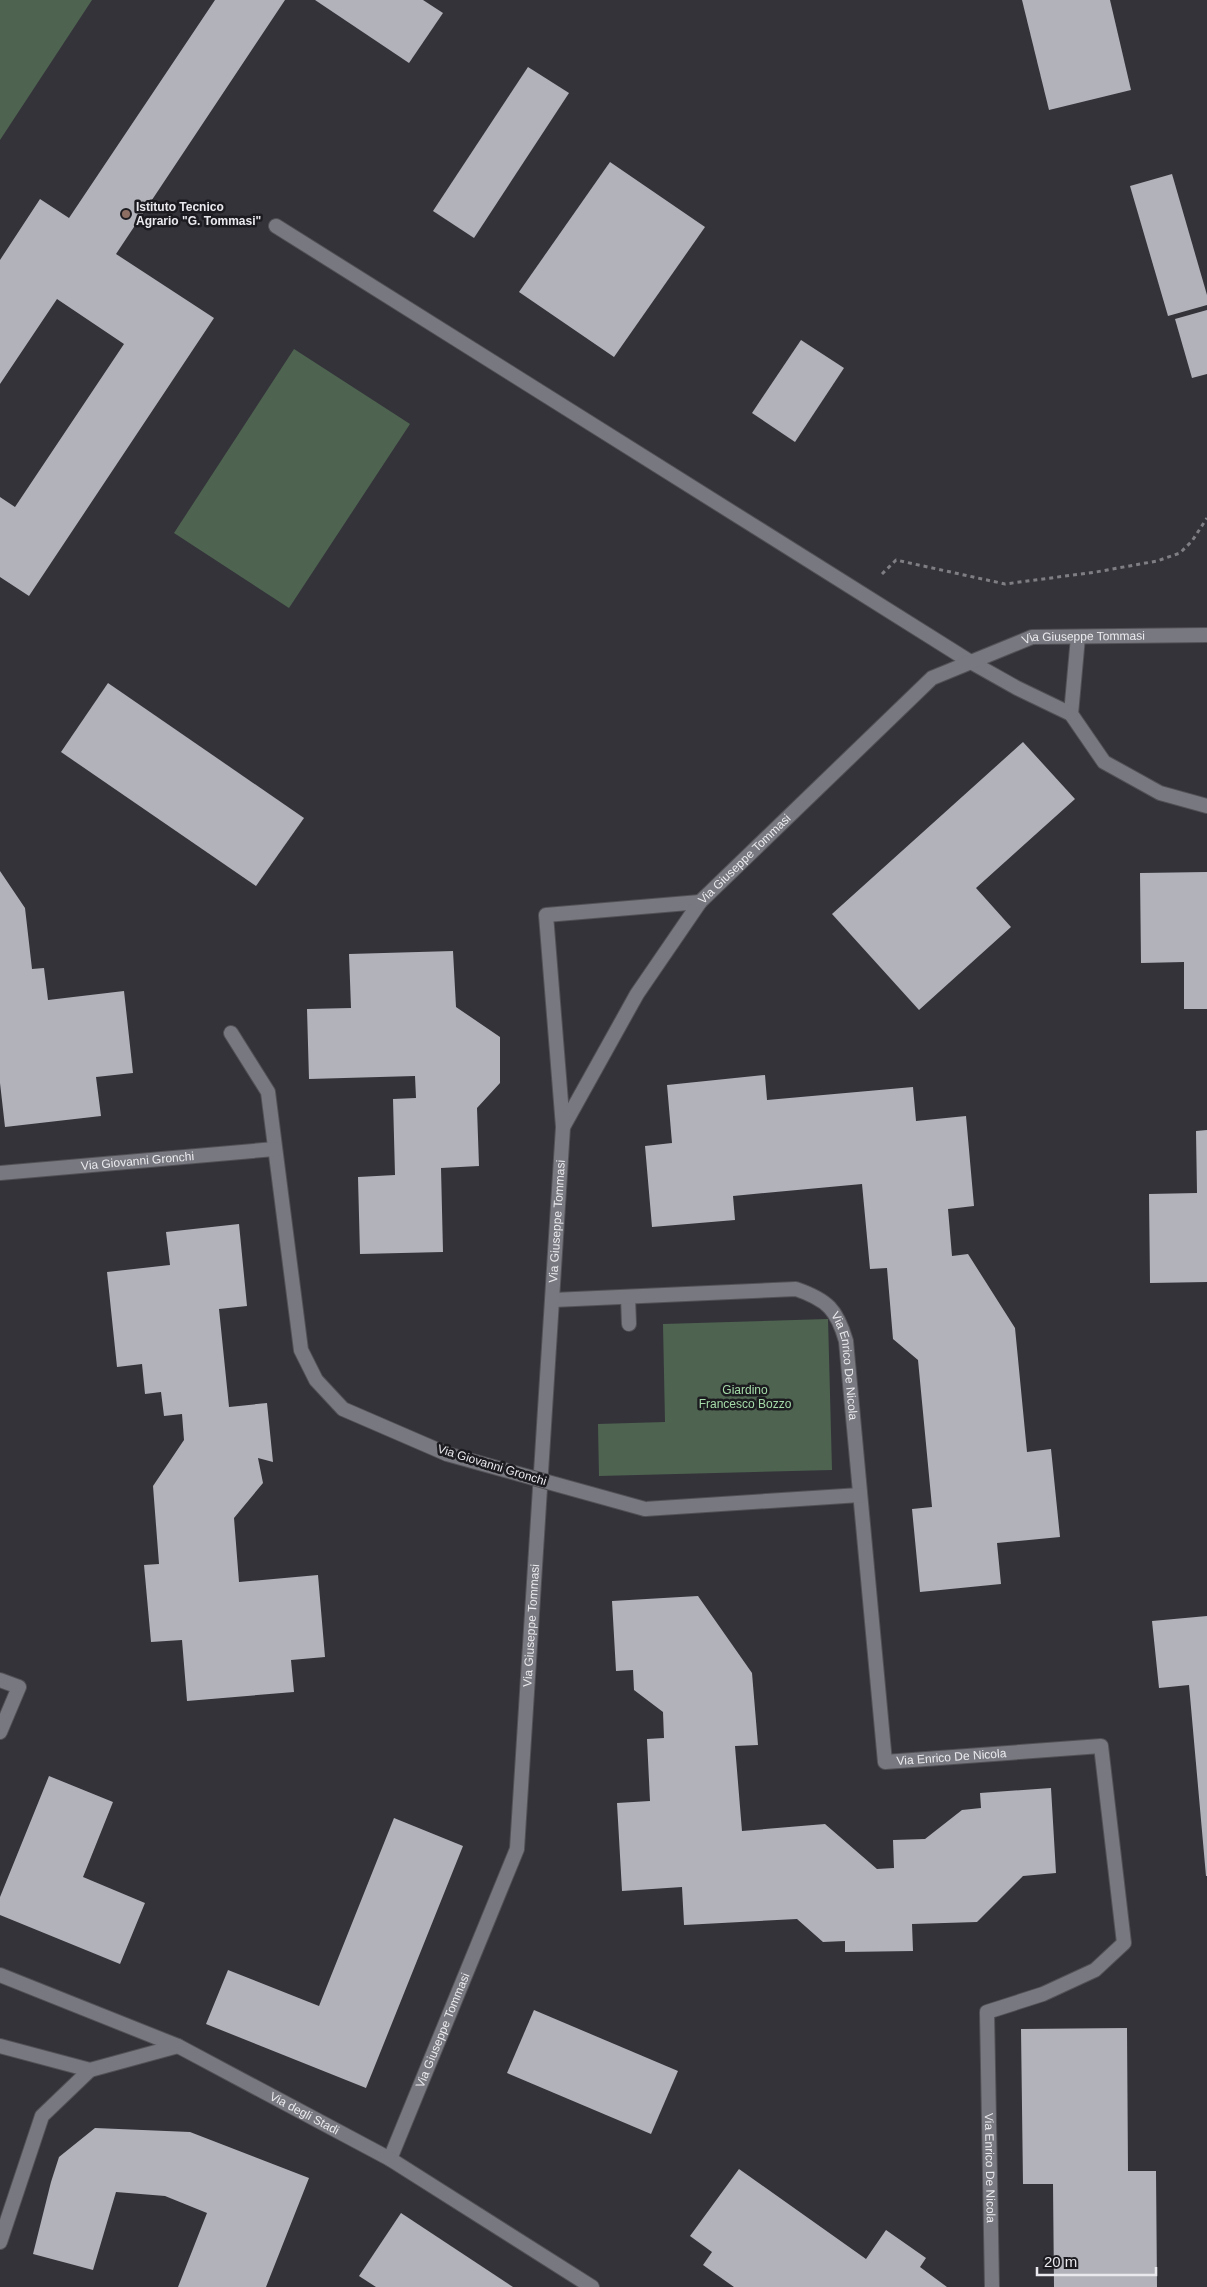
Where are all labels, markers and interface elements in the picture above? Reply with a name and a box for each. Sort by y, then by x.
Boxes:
place label: Istituto Tecnico Agrario "G. Tommasi" [136,200,261,228]
marker: Istituto Tecnico Agrario "G. Tommasi" [120,208,132,220]
street label: Via Giuseppe Tommasi [1020,629,1145,647]
street label: Via Giuseppe Tommasi [695,811,794,907]
street label: Via Giovanni Gronchi [80,1149,195,1173]
street label: Via Giuseppe Tommasi [546,1159,568,1283]
street label: Via Enrico De Nicola [828,1309,860,1421]
park label: Giardino Francesco Bozzo [699,1383,792,1411]
street label: Via Giovanni Gronchi [436,1442,548,1488]
street label: Via Giuseppe Tommasi [520,1564,542,1687]
street label: Via Enrico De Nicola [896,1746,1007,1768]
street label: Via Giuseppe Tommasi [413,1971,473,2090]
street label: Via degli Stadi [267,2089,342,2138]
street label: Via Enrico De Nicola [982,2113,998,2223]
scale bar [1037,2244,1156,2276]
text: 20 m [1044,2253,1077,2270]

